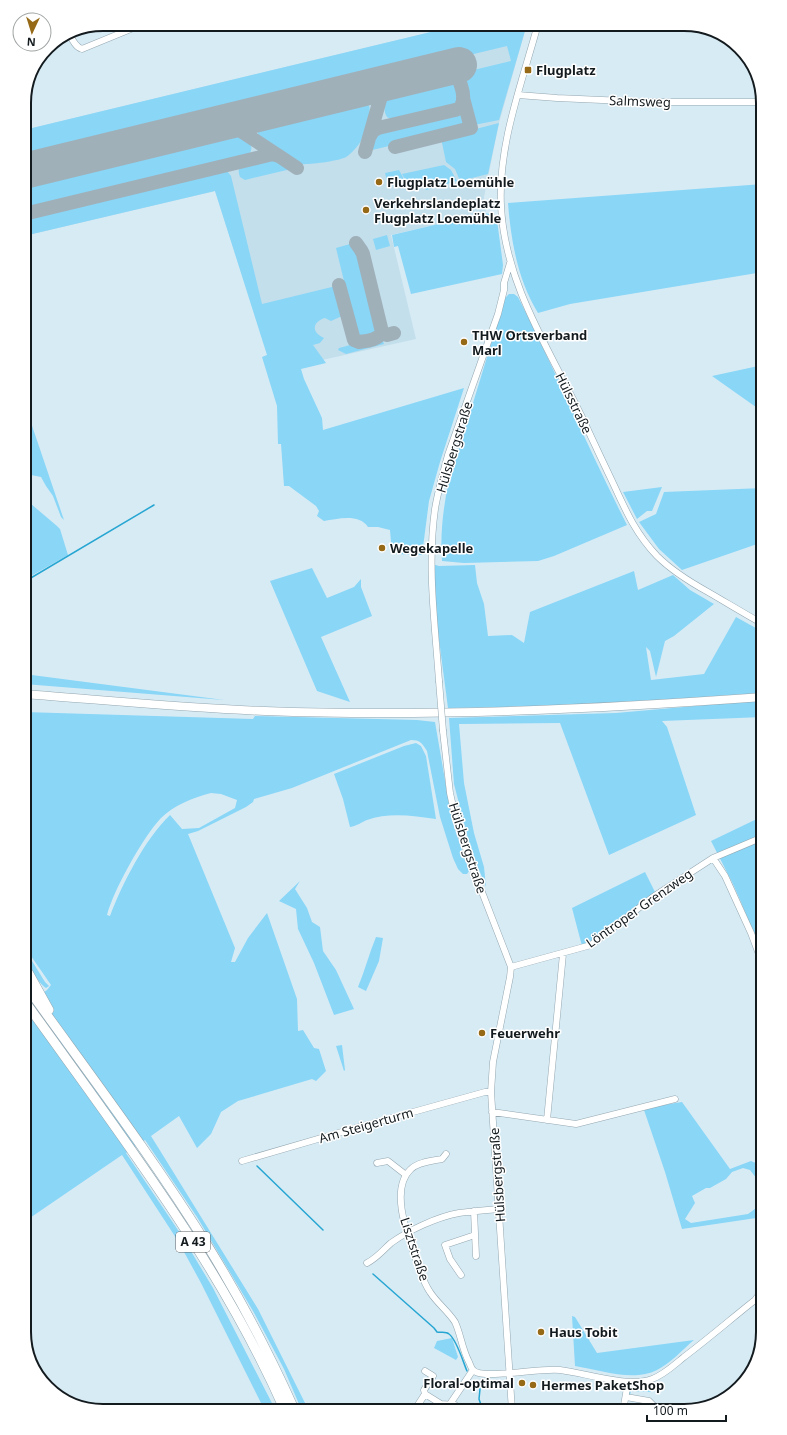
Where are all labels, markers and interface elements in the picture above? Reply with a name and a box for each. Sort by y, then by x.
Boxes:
north arrow [12,12,52,52]
text: N [26,35,36,50]
place label: Flugplatz [536,61,596,79]
marker: Flugplatz [523,65,533,75]
street label: Salmsweg [609,91,671,111]
place label: Flugplatz Loemühle [387,173,515,191]
marker: Flugplatz Loemühle [374,177,384,187]
place label: Verkehrslandeplatz Flugplatz Loemühle [374,194,502,227]
marker: Verkehrslandeplatz Flugplatz Loemühle [361,205,371,215]
place label: THW Ortsverband Marl [472,326,587,359]
marker: THW Ortsverband Marl [459,337,469,347]
street label: Hülsstraße [551,369,597,437]
street label: Hülsbergstraße [432,399,476,495]
place label: Wegekapelle [390,539,474,557]
marker: Wegekapelle [377,543,387,553]
street label: Hülsbergstraße [445,800,491,896]
street label: Löntroper Grenzweg [582,864,696,952]
place label: Feuerwehr [490,1024,560,1042]
marker: Feuerwehr [477,1028,487,1038]
street label: Am Steigerturm [317,1103,415,1147]
street label: Hülsbergstraße [485,1127,509,1223]
street label: Lisztstraße [396,1215,434,1283]
road number: A 43 [176,1232,210,1252]
place label: Haus Tobit [549,1323,618,1341]
marker: Haus Tobit [536,1327,546,1337]
place label: Floral-optimal [423,1374,514,1392]
place label: Hermes PaketShop [541,1376,664,1394]
marker: Floral-optimal [517,1378,527,1388]
marker: Hermes PaketShop [528,1380,538,1390]
scale bar [647,1397,726,1423]
text: 100 m [653,1402,688,1419]

